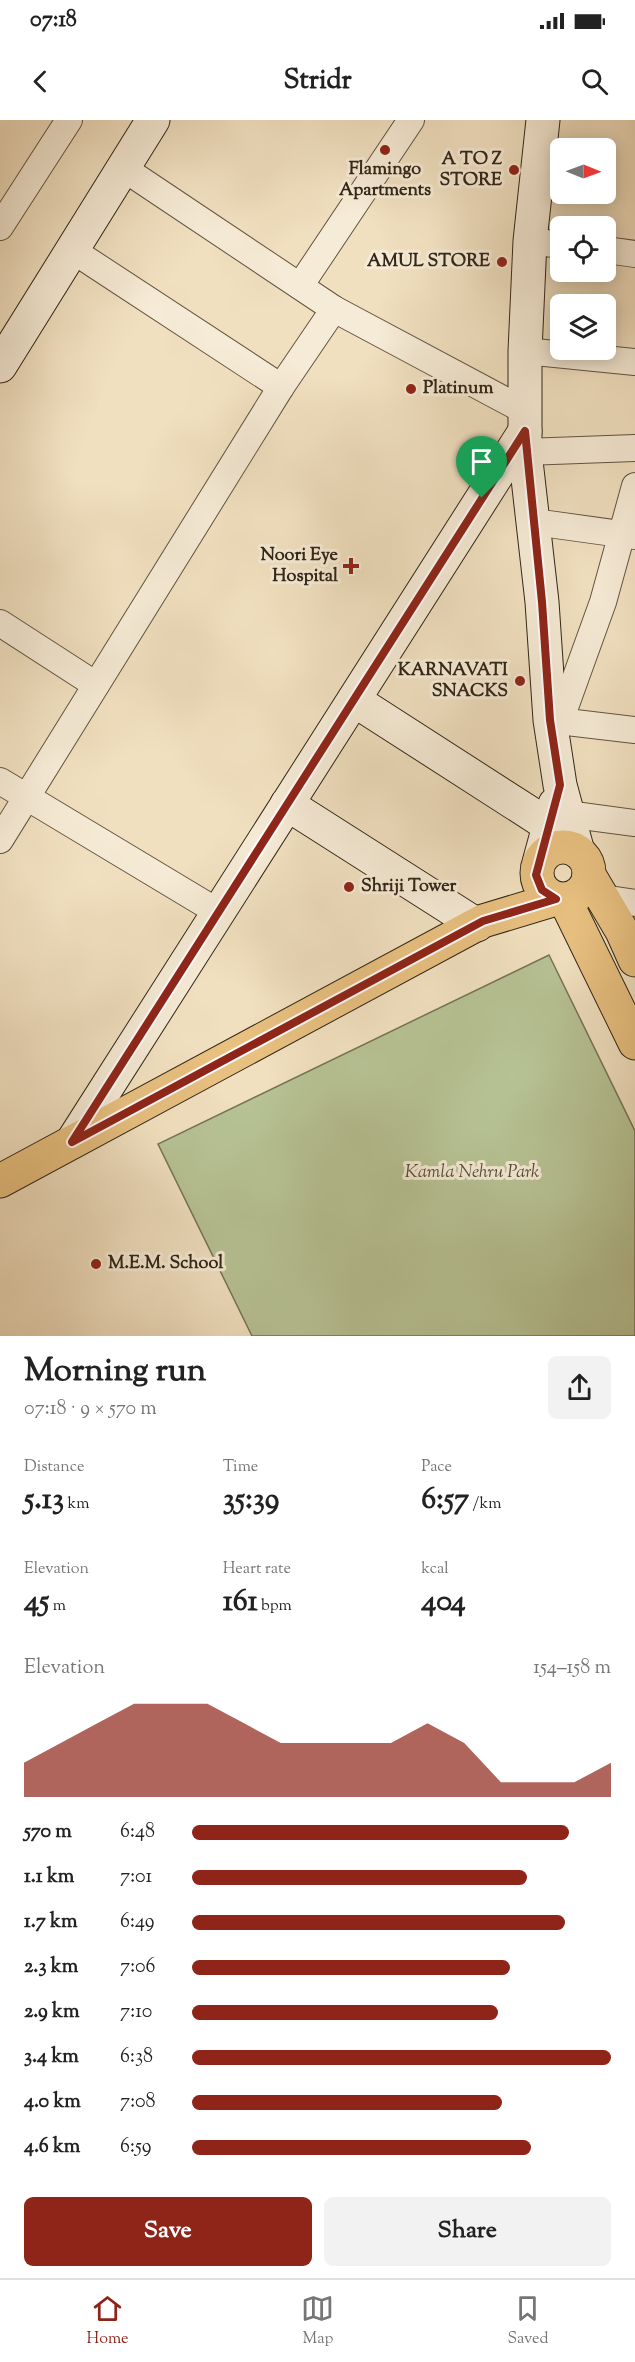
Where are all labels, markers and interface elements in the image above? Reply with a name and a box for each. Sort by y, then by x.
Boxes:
text: 07:18 [30,5,77,37]
text: Stridr [283,62,352,101]
icon: back [24,65,57,98]
icon: search [578,65,611,98]
north arrow [550,138,616,204]
map controls [550,138,616,360]
marker: Flamingo Apartments [378,143,392,157]
place label: A TO Z STORE [439,147,503,194]
place label: Flamingo Apartments [339,157,431,204]
marker: A TO Z STORE [507,163,521,177]
button: locate [550,216,616,282]
place label: AMUL STORE [367,249,490,275]
marker: AMUL STORE [495,255,509,269]
button: layers [550,294,616,360]
place label: Platinum [423,376,493,402]
marker: Platinum [404,382,418,396]
pin [456,436,507,498]
icon: arrive [465,445,498,478]
place label: Noori Eye Hospital [261,543,339,590]
marker: Noori Eye Hospital [342,557,360,575]
place label: KARNAVATI SNACKS [398,658,508,705]
marker: KARNAVATI SNACKS [513,674,527,688]
place label: Shriji Tower [361,874,457,900]
marker: Shriji Tower [342,880,356,894]
park label: Kamla Nehru Park [405,1160,539,1186]
place label: M.E.M. School [108,1251,224,1277]
marker: M.E.M. School [89,1257,103,1271]
text: Morning run [24,1348,206,1396]
button: share [548,1356,611,1419]
text: 07:18 · 9 × 570 m [24,1395,157,1424]
text: Distance [24,1456,84,1479]
text: Time [223,1456,258,1479]
text: Pace [421,1456,452,1479]
text: 5.13 [24,1479,64,1522]
text: 35:39 [223,1479,279,1522]
text: 6:57 [421,1479,469,1522]
text: km [64,1493,90,1516]
text: /km [469,1493,501,1516]
text: Elevation [24,1558,89,1581]
text: Heart rate [223,1558,291,1581]
text: kcal [421,1558,449,1581]
text: 45 [24,1581,49,1624]
text: 161 [223,1581,258,1624]
text: 404 [421,1581,466,1624]
text: m [49,1595,66,1618]
text: bpm [258,1595,292,1618]
text: Elevation [24,1654,105,1683]
text: 154–158 m [533,1654,611,1683]
text: 570 m [24,1818,72,1847]
text: 6:48 [120,1818,155,1847]
text: 1.1 km [24,1863,74,1892]
text: 7:01 [120,1863,152,1892]
text: 1.7 km [24,1908,78,1937]
text: 6:49 [120,1908,155,1937]
text: 2.3 km [24,1953,78,1982]
text: 7:06 [120,1953,156,1982]
text: 2.9 km [24,1998,79,2027]
text: 7:10 [120,1998,152,2027]
text: 3.4 km [24,2043,79,2072]
text: 6:38 [120,2043,153,2072]
text: 4.0 km [24,2088,81,2117]
text: 7:08 [120,2088,156,2117]
text: 4.6 km [24,2133,80,2162]
text: 6:59 [120,2133,152,2162]
button: Save [24,2197,312,2266]
button: Share [324,2197,611,2266]
tab: Home [86,2292,128,2351]
tab: Map [301,2292,334,2351]
tab: Saved [507,2292,548,2351]

